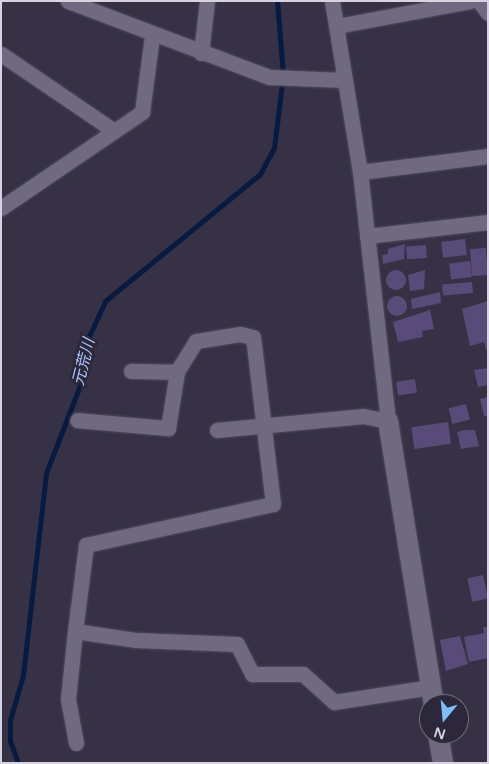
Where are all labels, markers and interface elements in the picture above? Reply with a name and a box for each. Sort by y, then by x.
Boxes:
water label: 元荒川 [69,336,99,388]
north arrow [419,694,469,744]
text: N [432,723,448,743]

